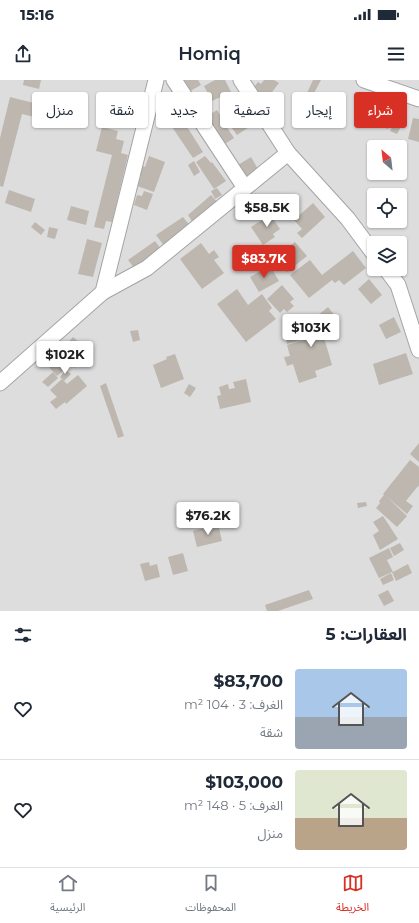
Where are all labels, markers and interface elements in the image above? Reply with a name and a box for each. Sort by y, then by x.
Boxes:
text: 15:16 [20,5,54,24]
icon: share [12,43,34,65]
text: Homiq [178,43,241,65]
icon: menu [385,43,407,65]
chip: منزل [32,92,88,128]
chip: شقة [96,92,148,128]
chip: جديد [156,92,212,128]
chip: تصفية [220,92,284,128]
chip: إيجار [292,92,346,128]
chip: شراء [354,92,407,128]
north arrow [367,140,407,180]
map controls [367,140,407,276]
button: locate [367,188,407,228]
pin: $58.5K [234,194,300,228]
text: $58.5K [244,199,290,215]
button: layers [367,236,407,276]
pin: $83.7K [231,245,297,279]
text: $83.7K [241,250,287,266]
pin: $103K [283,314,339,348]
text: $103K [291,319,331,335]
pin: $102K [37,341,93,375]
text: $102K [45,346,85,362]
pin: $76.2K [175,502,241,536]
text: $76.2K [185,507,231,523]
icon: filters [12,624,34,646]
text: العقارات: 5 [326,624,407,644]
text: $83,700 [213,671,283,691]
icon: home [327,685,375,733]
text: الغرف: 3 · 104 m² [184,696,283,712]
icon: heart [12,698,34,720]
text: شقة [260,724,283,740]
text: $103,000 [205,772,283,792]
icon: home [327,786,375,834]
text: الغرف: 5 · 148 m² [184,797,283,813]
icon: heart [12,799,34,821]
text: منزل [258,825,283,841]
tab: الرئيسية [50,872,85,919]
tab: المحفوظات [185,872,236,919]
tab: الخريطة [336,872,369,919]

